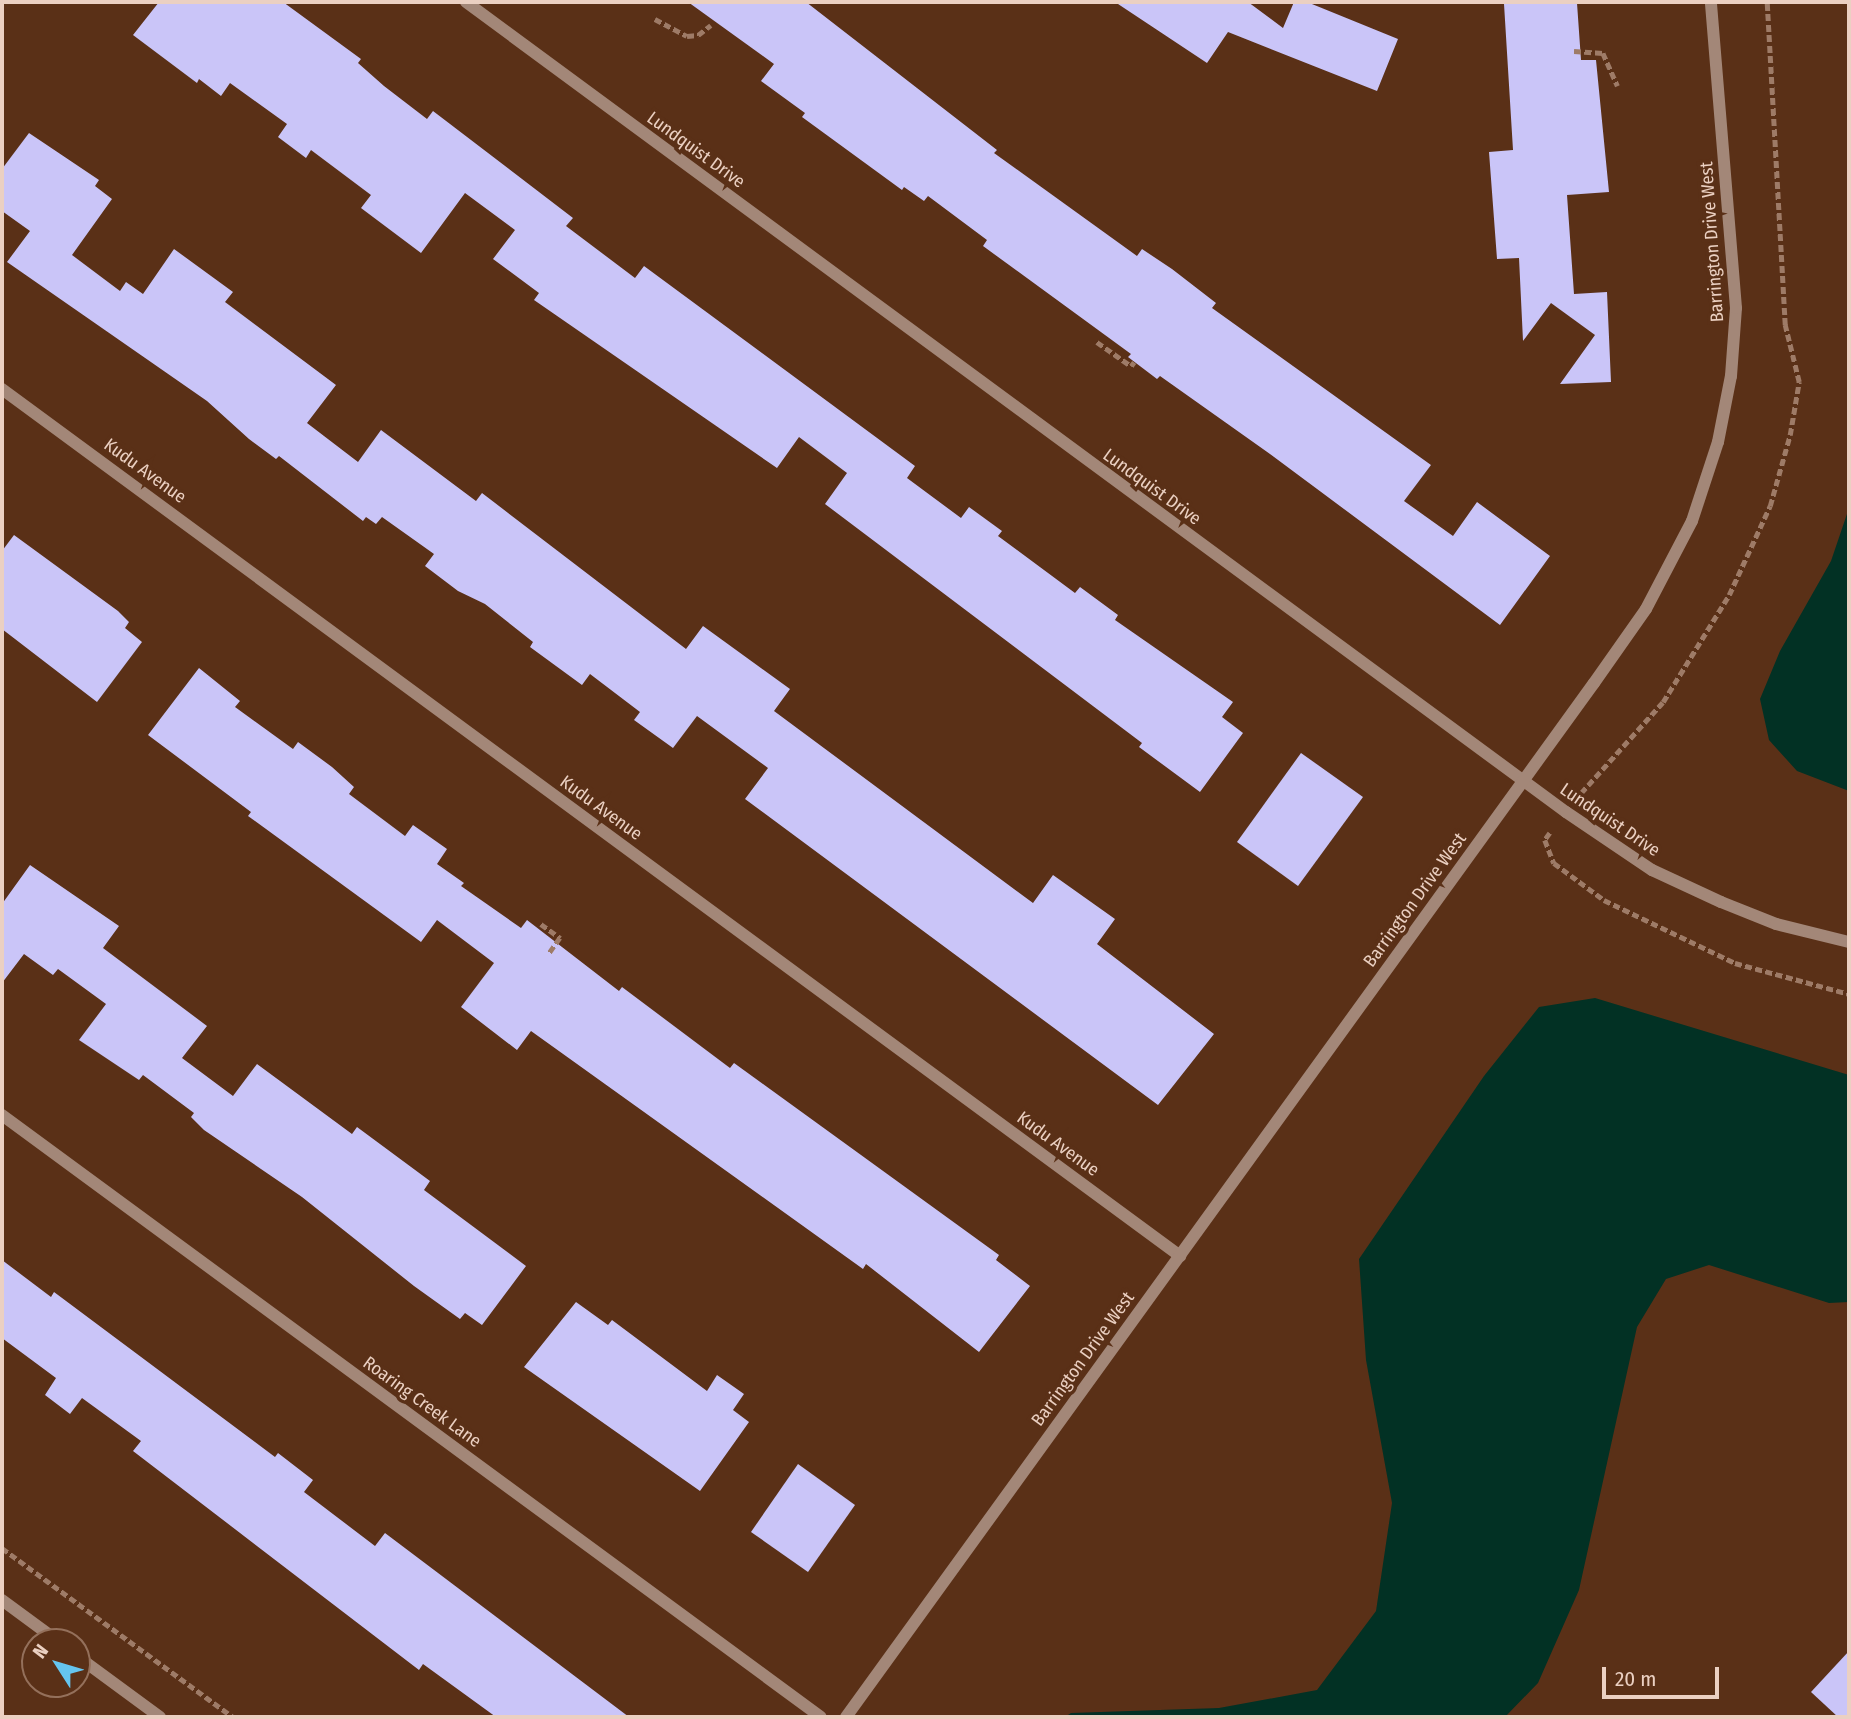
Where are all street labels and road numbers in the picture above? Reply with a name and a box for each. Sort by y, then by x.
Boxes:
street label: Lundquist Drive [643,107,749,193]
street label: Barrington Drive West [1696,161,1728,323]
street label: Kudu Avenue [100,434,190,508]
street label: Lundquist Drive [1099,444,1205,530]
street label: Kudu Avenue [556,771,646,845]
street label: Lundquist Drive [1556,779,1664,861]
street label: Barrington Drive West [1359,829,1471,971]
street label: Kudu Avenue [1013,1107,1103,1181]
street label: Barrington Drive West [1027,1288,1139,1430]
street label: Roaring Creek Lane [359,1352,485,1452]

